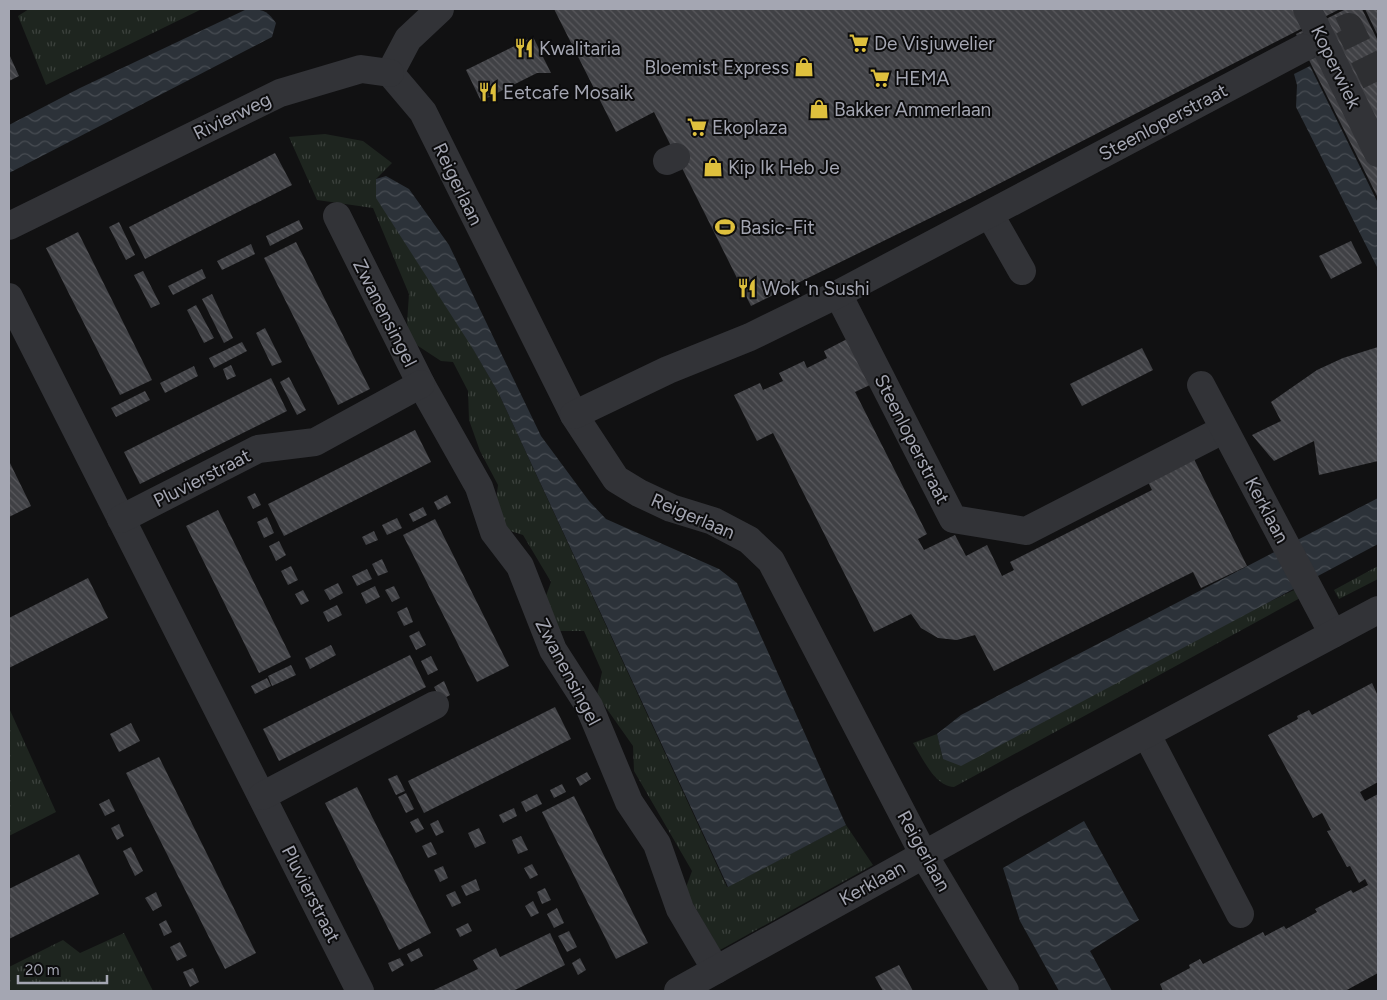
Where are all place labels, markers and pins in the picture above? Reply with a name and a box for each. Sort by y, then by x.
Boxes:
supermarket icon: De Visjuwelier [848,32,870,54]
place label: De Visjuwelier [874,32,995,55]
restaurant icon: Kwalitaria [513,37,535,59]
place label: Kwalitaria [539,37,621,60]
place label: Bloemist Express [645,56,789,79]
shop icon: Bloemist Express [793,56,815,78]
supermarket icon: HEMA [869,67,891,89]
place label: HEMA [895,67,950,90]
restaurant icon: Eetcafe Mosaik [477,81,499,103]
place label: Eetcafe Mosaik [503,81,634,104]
shop icon: Bakker Ammerlaan [808,98,830,120]
place label: Bakker Ammerlaan [834,98,991,121]
supermarket icon: Ekoplaza [686,116,708,138]
place label: Ekoplaza [712,116,787,139]
shop icon: Kip Ik Heb Je [702,156,724,178]
place label: Kip Ik Heb Je [728,156,840,179]
sports icon: Basic-Fit [714,216,736,238]
place label: Basic-Fit [740,216,815,239]
restaurant icon: Wok 'n Sushi [736,277,758,299]
place label: Wok 'n Sushi [762,277,870,300]

